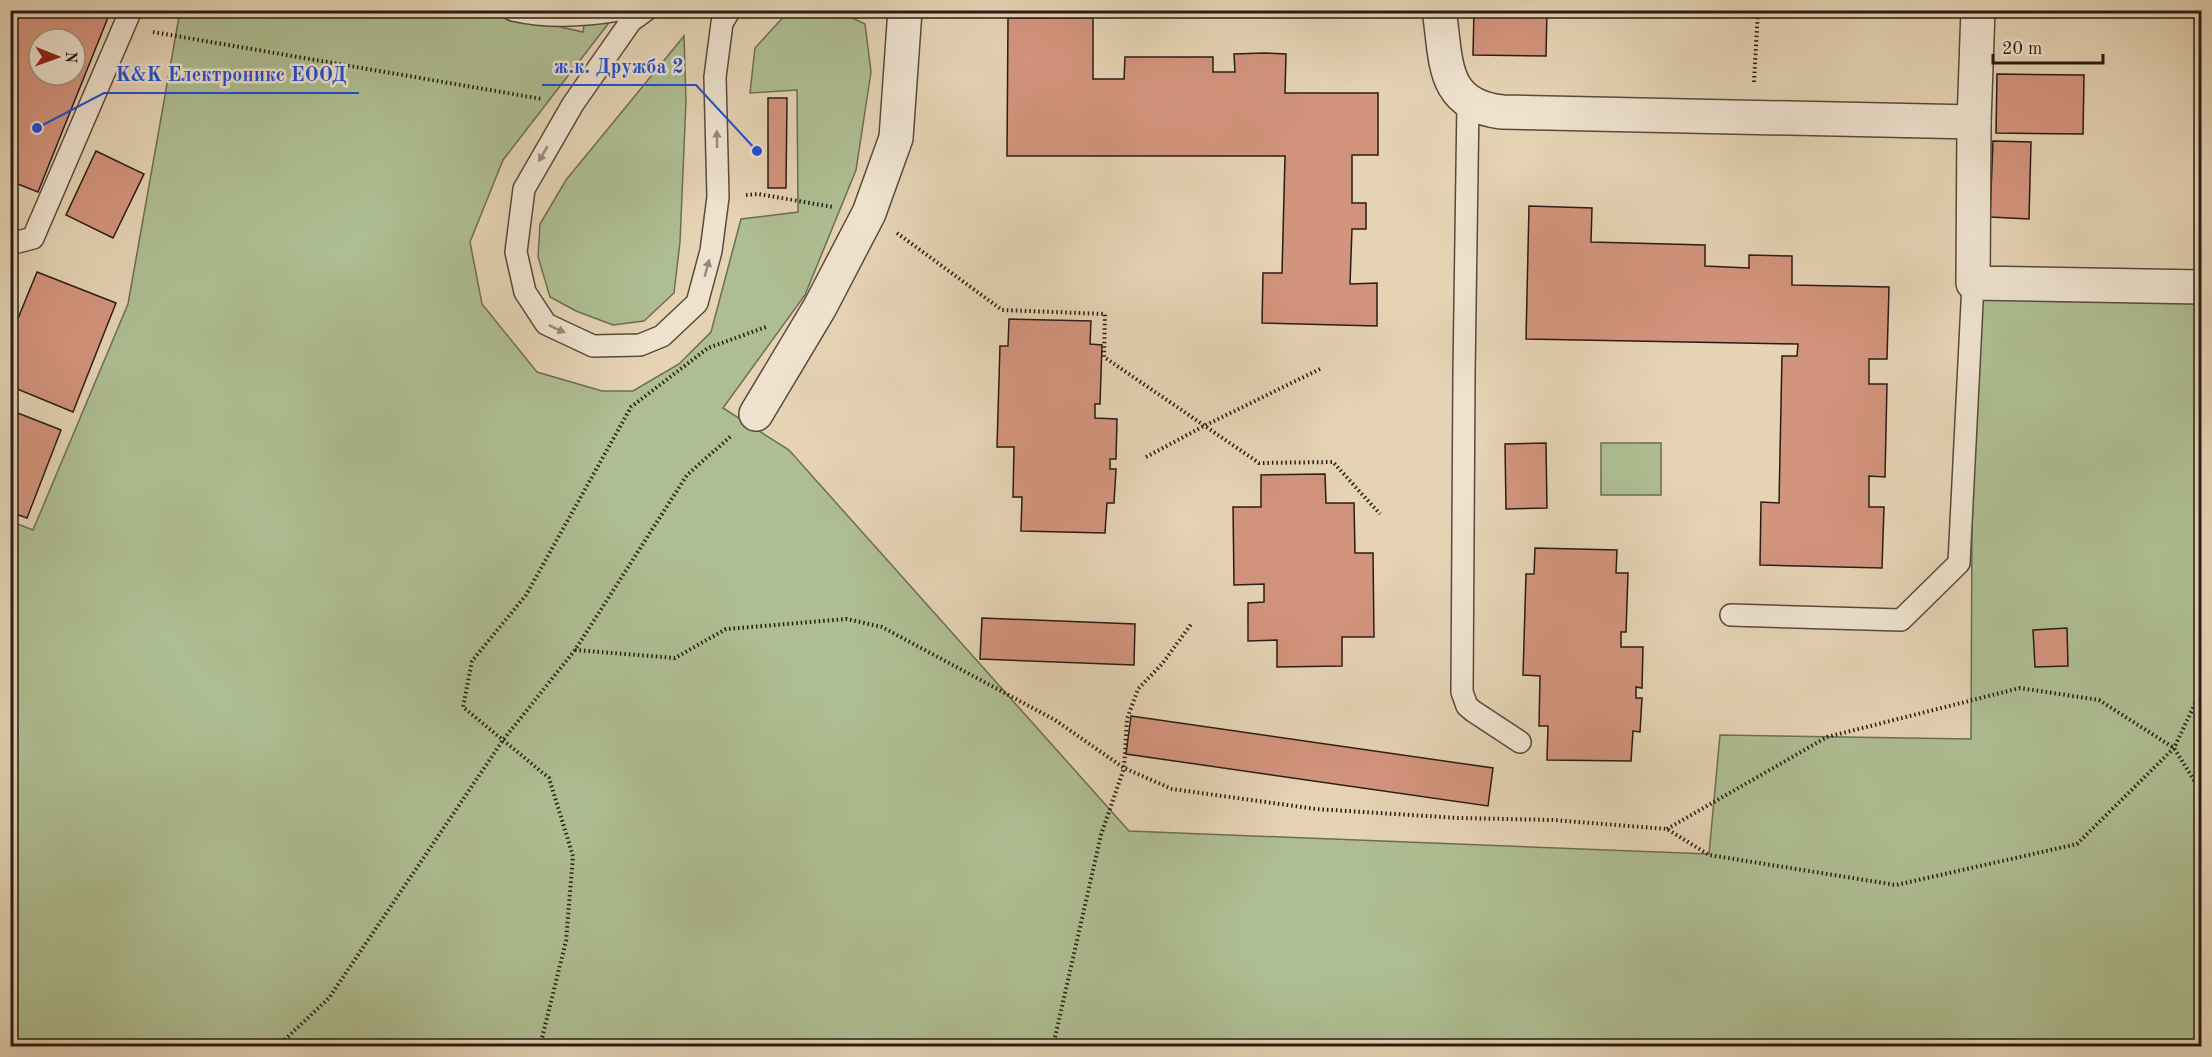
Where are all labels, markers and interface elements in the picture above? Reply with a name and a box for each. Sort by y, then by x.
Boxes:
north arrow [27,27,87,87]
scale bar [1993,27,2102,65]
text: 20 m [2002,40,2042,58]
callout: ж.к. Дружба 2 [542,47,696,85]
text: N [62,51,78,64]
callout: K&K Електроникс ЕООД [104,55,359,93]
text: ж.к. Дружба 2 [554,58,684,78]
text: K&K Електроникс ЕООД [115,66,347,86]
one-way arrow [712,129,722,148]
one-way arrow [539,146,549,163]
one-way arrow [702,259,712,277]
one-way arrow [549,325,566,334]

